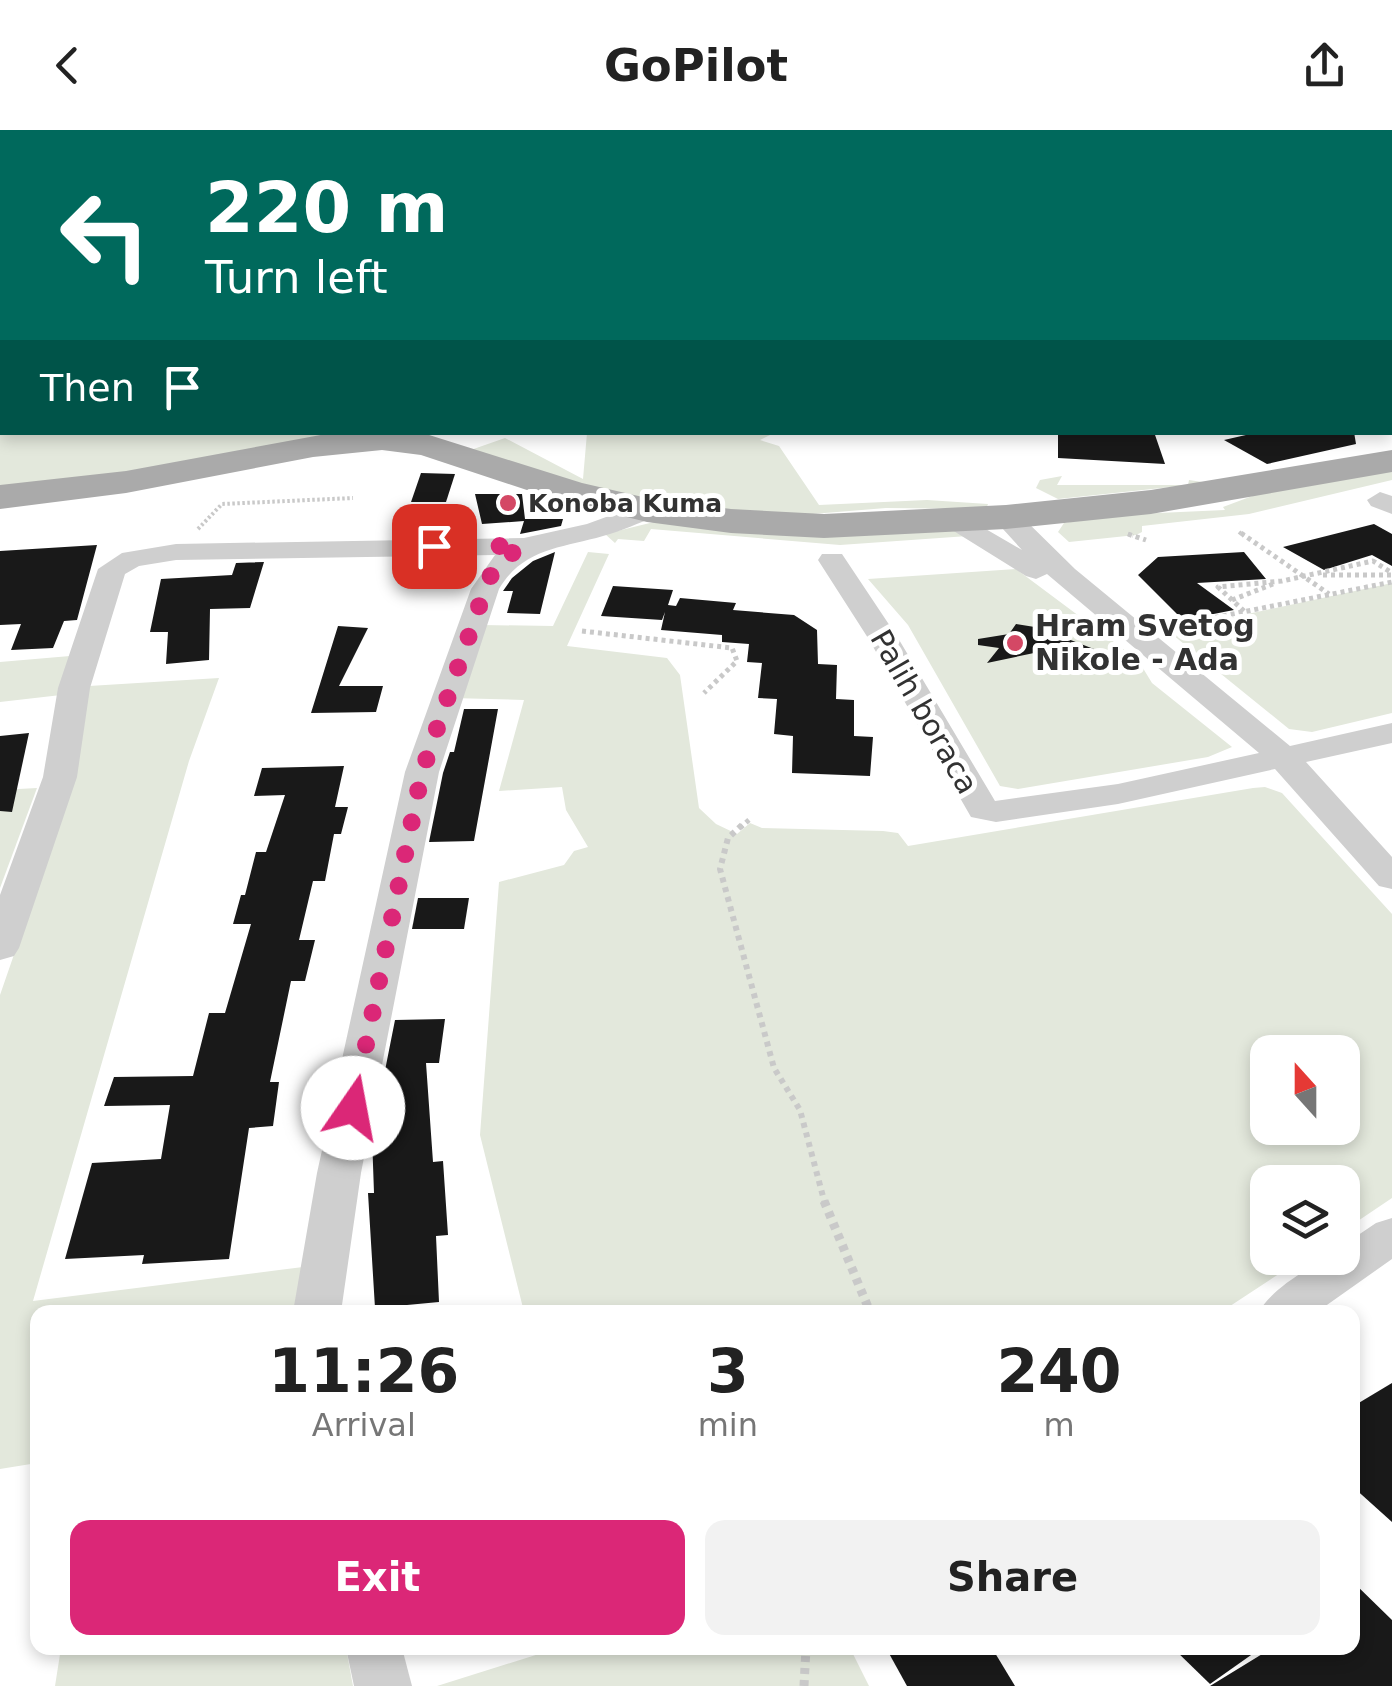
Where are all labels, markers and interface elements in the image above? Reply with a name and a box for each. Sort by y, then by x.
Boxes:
icon: back [40,38,95,93]
icon: share [1297,38,1352,93]
text: GoPilot [604,39,788,92]
text: 220 m [205,167,448,249]
icon: left [40,170,170,300]
text: Turn left [205,251,388,304]
icon: arrive [155,360,210,415]
text: Then [40,366,135,410]
place label: Konoba Kuma [528,489,722,518]
marker: Konoba Kuma [497,492,519,514]
pin [392,504,477,589]
icon: arrive [407,519,462,574]
place label: Hram Svetog Nikole - Ada [1035,608,1255,677]
street label: Palih boraca [863,624,985,800]
marker: Hram Svetog Nikole - Ada [1004,632,1026,654]
north arrow [1250,1035,1360,1145]
map controls [1250,1035,1360,1275]
position arrow [301,1056,405,1160]
button: layers [1250,1165,1360,1275]
text: 11:26 [268,1336,459,1406]
text: 3 [707,1336,749,1406]
text: 240 [996,1336,1122,1406]
text: Arrival [312,1406,416,1444]
text: min [698,1406,758,1444]
text: m [1043,1406,1075,1444]
button: Exit [70,1520,685,1635]
button: Share [705,1520,1320,1635]

